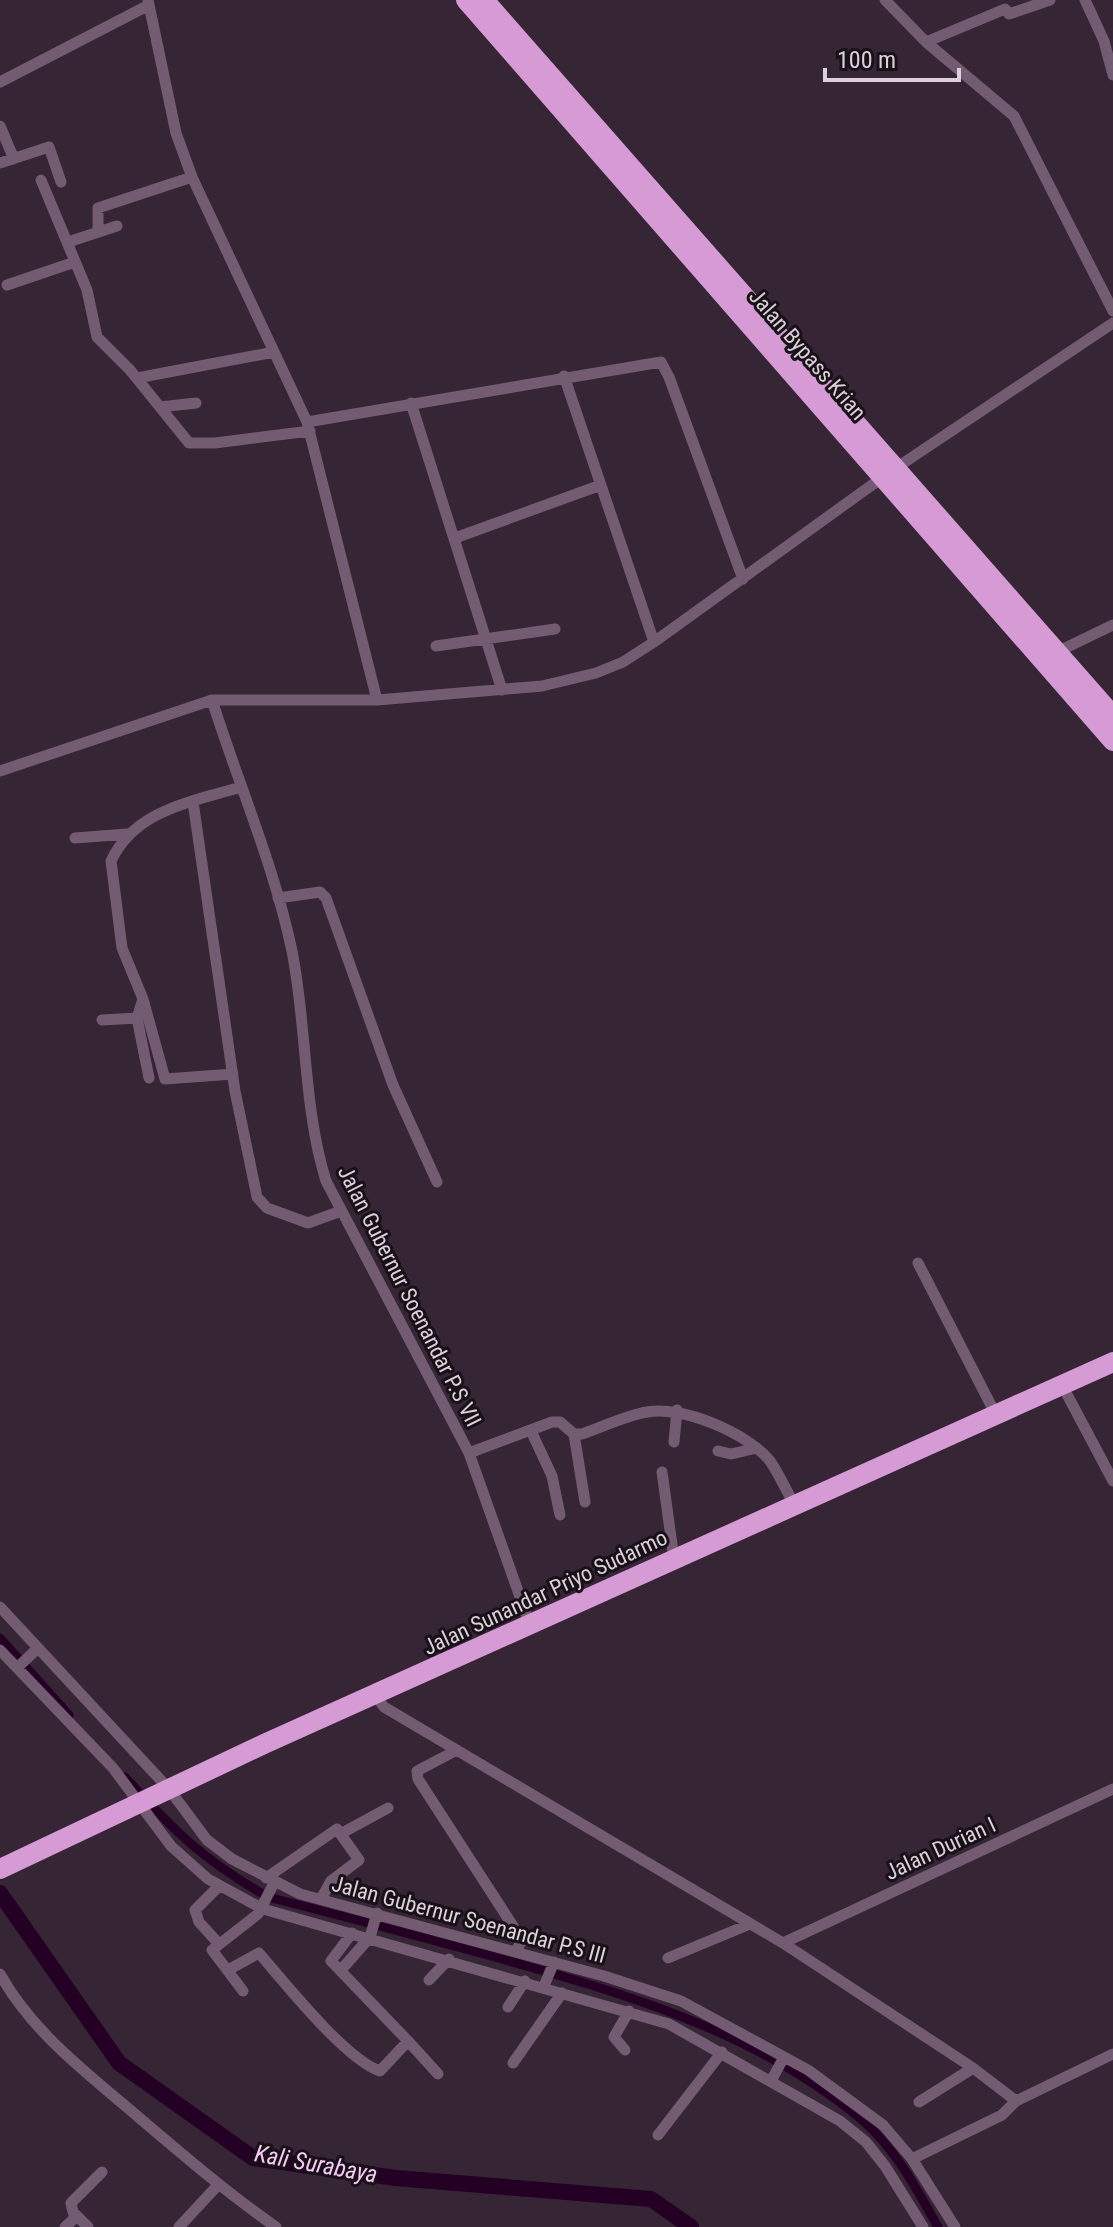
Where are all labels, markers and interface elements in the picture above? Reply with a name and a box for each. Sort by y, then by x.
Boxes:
scale bar [825,32,959,82]
text: 100 m [837,46,896,74]
street label: Jalan Bypass Krian [744,284,871,425]
street label: Jalan Gubernur Soenandar P.S VII [333,1162,486,1431]
street label: Jalan Sunandar Priyo Sudarmo [419,1525,671,1660]
street label: Jalan Durian I [881,1812,999,1885]
street label: Jalan Gubernur Soenandar P.S III [329,1871,608,1968]
water label: Kali Surabaya [252,2139,380,2189]

